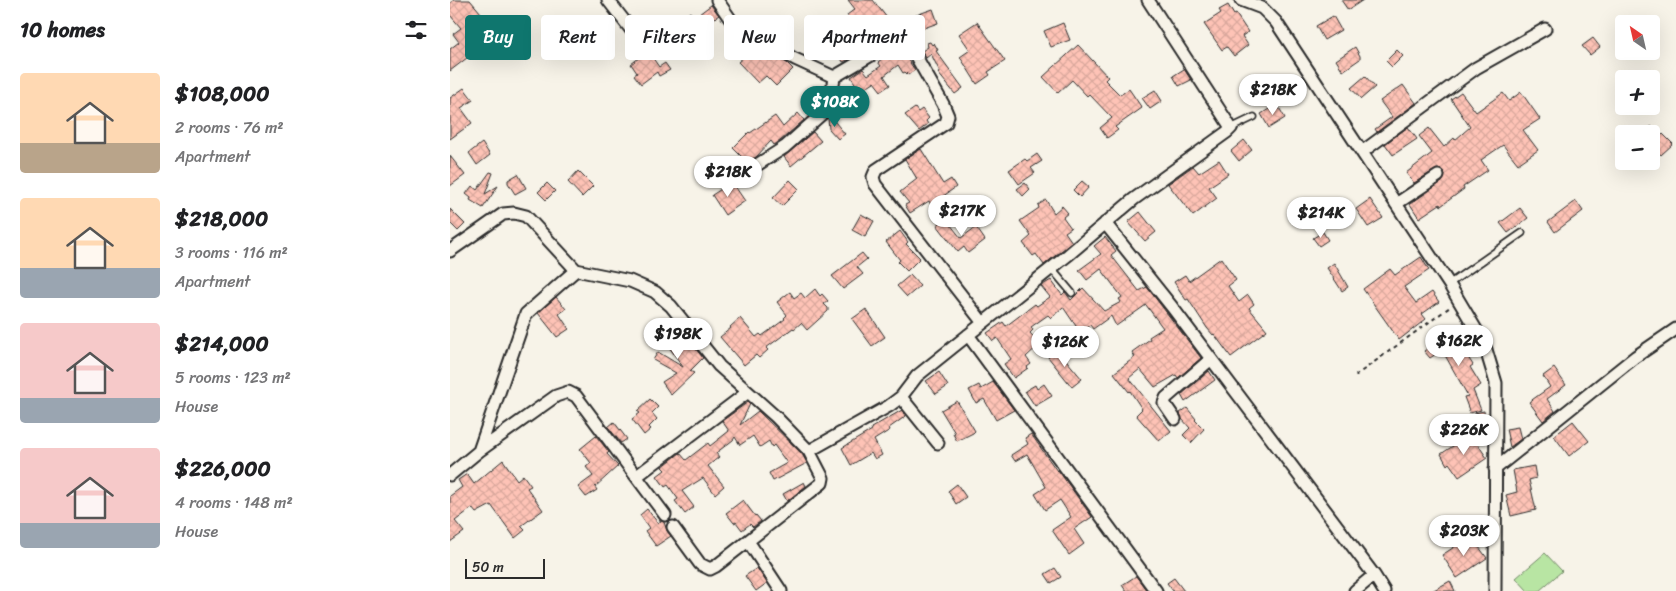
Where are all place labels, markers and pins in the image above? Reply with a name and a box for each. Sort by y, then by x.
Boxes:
pin: $218K [1238,74,1308,116]
pin: $108K [800,86,870,128]
pin: $218K [693,156,763,198]
pin: $217K [927,194,997,237]
pin: $214K [1286,196,1356,239]
pin: $198K [643,318,713,360]
pin: $162K [1424,324,1494,367]
pin: $126K [1030,326,1100,368]
pin: $226K [1429,414,1499,456]
pin: $203K [1429,514,1499,557]

